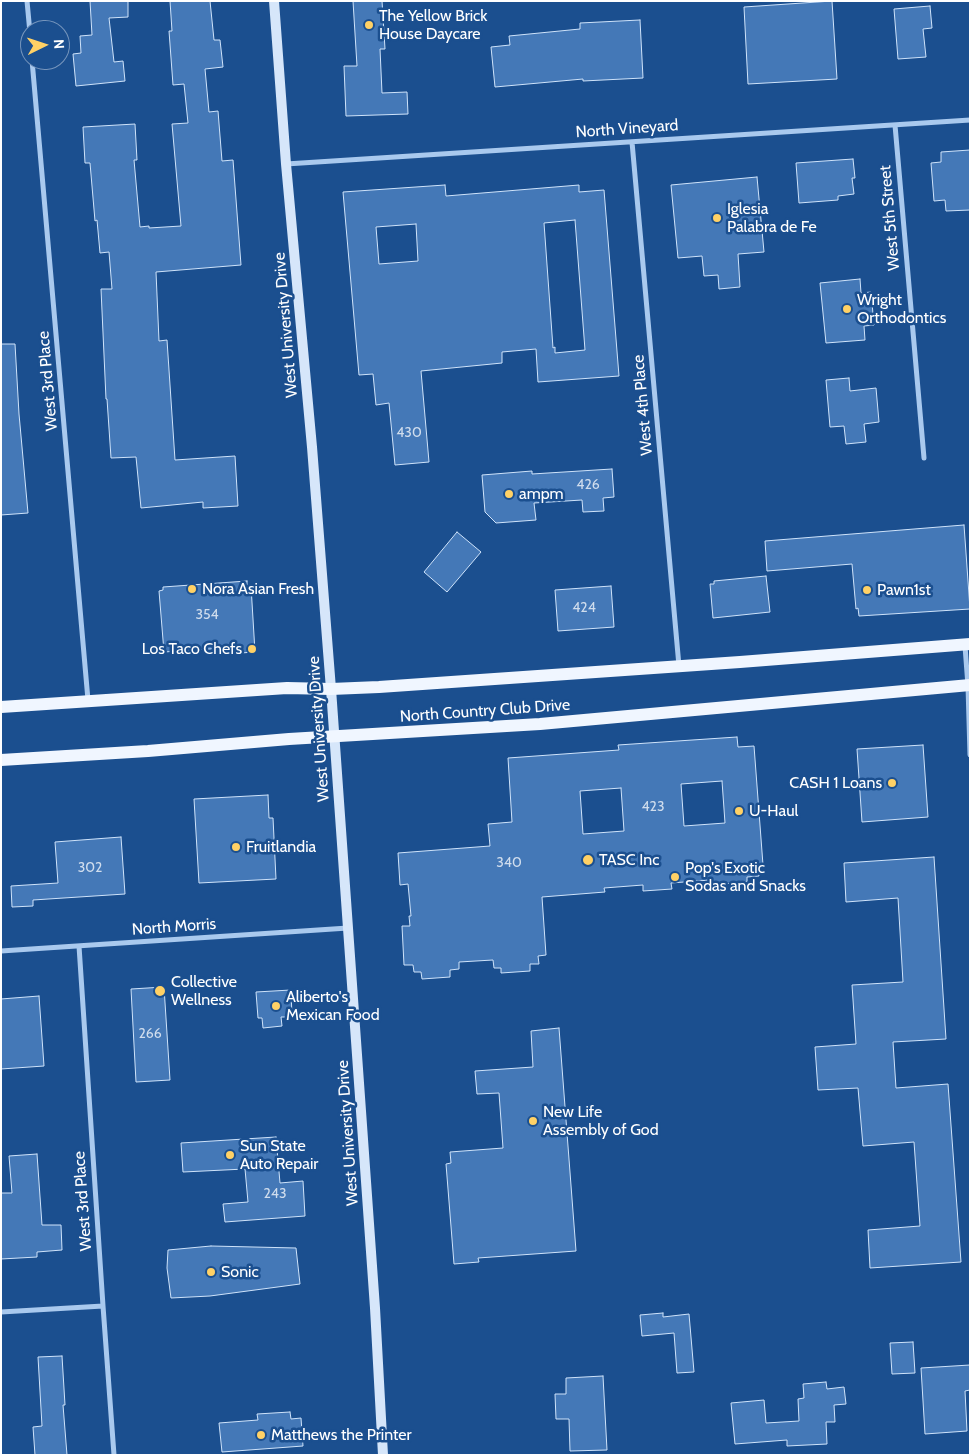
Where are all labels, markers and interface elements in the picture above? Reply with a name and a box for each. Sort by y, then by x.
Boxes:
place label: The Yellow Brick House Daycare [379,6,488,44]
marker: The Yellow Brick House Daycare [363,19,375,31]
north arrow [20,20,70,70]
text: N [50,38,68,50]
street label: North Vineyard [575,116,679,142]
street label: West 5th Street [876,164,904,272]
place label: Iglesia Palabra de Fe [727,199,817,237]
marker: Iglesia Palabra de Fe [711,212,723,224]
street label: West University Drive [270,251,302,399]
place label: Wright Orthodontics [857,290,946,328]
marker: Wright Orthodontics [841,303,853,315]
street label: West 3rd Place [34,330,62,432]
street label: West 4th Place [629,354,657,456]
house number: 430 [396,425,422,441]
house number: 426 [576,477,600,493]
place label: ampm [519,484,564,504]
marker: ampm [503,488,515,500]
place label: Nora Asian Fresh [202,579,314,599]
place label: Pawn1st [877,580,931,600]
marker: Nora Asian Fresh [186,583,198,595]
marker: Pawn1st [861,584,873,596]
house number: 424 [572,600,596,616]
house number: 354 [195,607,219,623]
place label: Los Taco Chefs [142,639,242,659]
marker: Los Taco Chefs [246,643,258,655]
street label: West University Drive [304,656,334,802]
street label: North Country Club Drive [399,695,571,727]
place label: CASH 1 Loans [789,773,882,793]
marker: CASH 1 Loans [886,777,898,789]
house number: 423 [641,799,665,815]
place label: U-Haul [749,801,798,821]
marker: U-Haul [733,805,745,817]
place label: Fruitlandia [246,837,316,857]
marker: Fruitlandia [230,841,242,853]
place label: TASC Inc [599,850,659,870]
marker: TASC Inc [581,853,595,867]
house number: 340 [496,855,522,871]
place label: Pop's Exotic Sodas and Snacks [685,858,806,896]
house number: 302 [78,860,102,876]
marker: Pop's Exotic Sodas and Snacks [669,871,681,883]
street label: North Morris [131,914,217,940]
place label: Collective Wellness [171,972,237,1010]
marker: Collective Wellness [153,984,167,998]
place label: Aliberto's Mexican Food [286,987,380,1025]
marker: Aliberto's Mexican Food [270,1000,282,1012]
house number: 266 [138,1026,162,1042]
street label: West University Drive [333,1060,363,1206]
place label: New Life Assembly of God [543,1102,659,1140]
marker: New Life Assembly of God [527,1115,539,1127]
place label: Sun State Auto Repair [240,1136,318,1174]
marker: Sun State Auto Repair [224,1149,236,1161]
street label: West 3rd Place [70,1150,96,1252]
house number: 243 [263,1186,287,1202]
place label: Sonic [221,1262,259,1282]
marker: Sonic [205,1266,217,1278]
place label: Matthews the Printer [271,1425,412,1445]
marker: Matthews the Printer [255,1429,267,1441]

